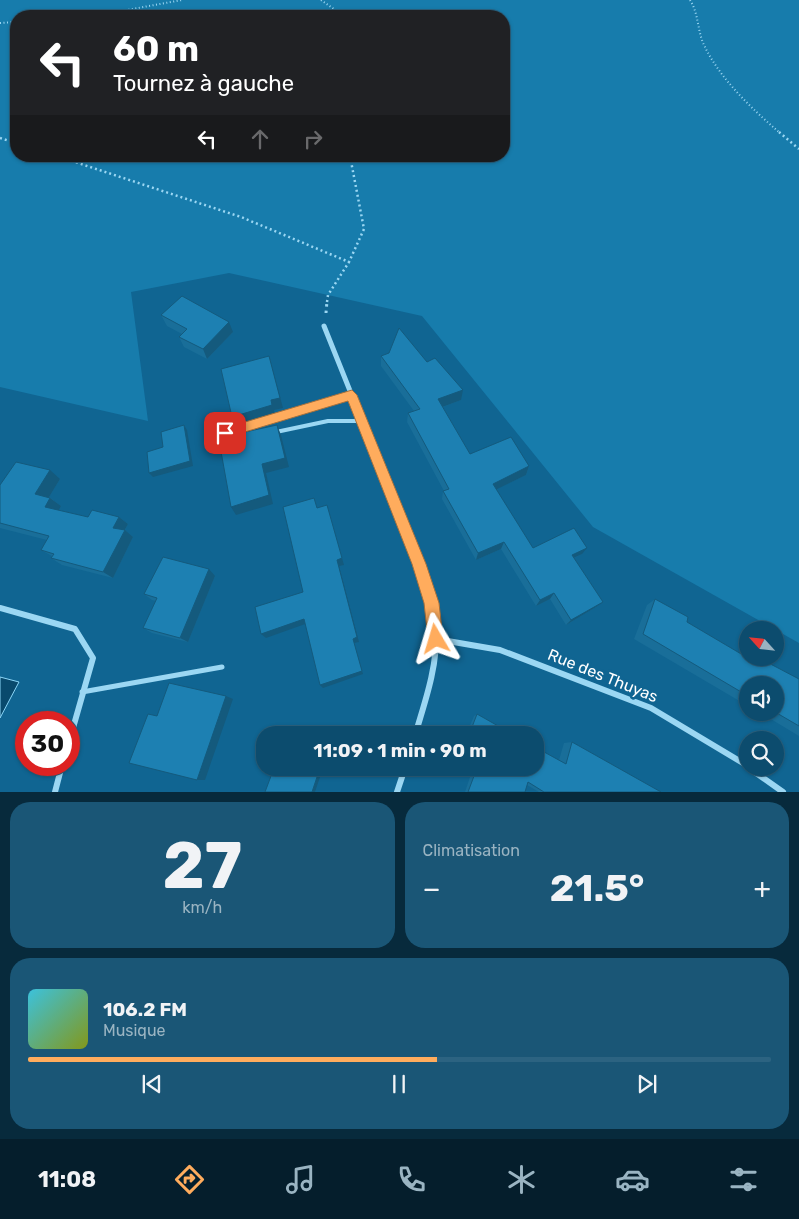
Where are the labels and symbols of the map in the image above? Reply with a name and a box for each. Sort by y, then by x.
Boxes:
pin [204,412,246,454]
position arrow [409,612,461,664]
north arrow [739,621,784,666]
street label: Rue des Thuyas [545,645,661,706]
speed limit sign: 30 [15,711,80,776]

